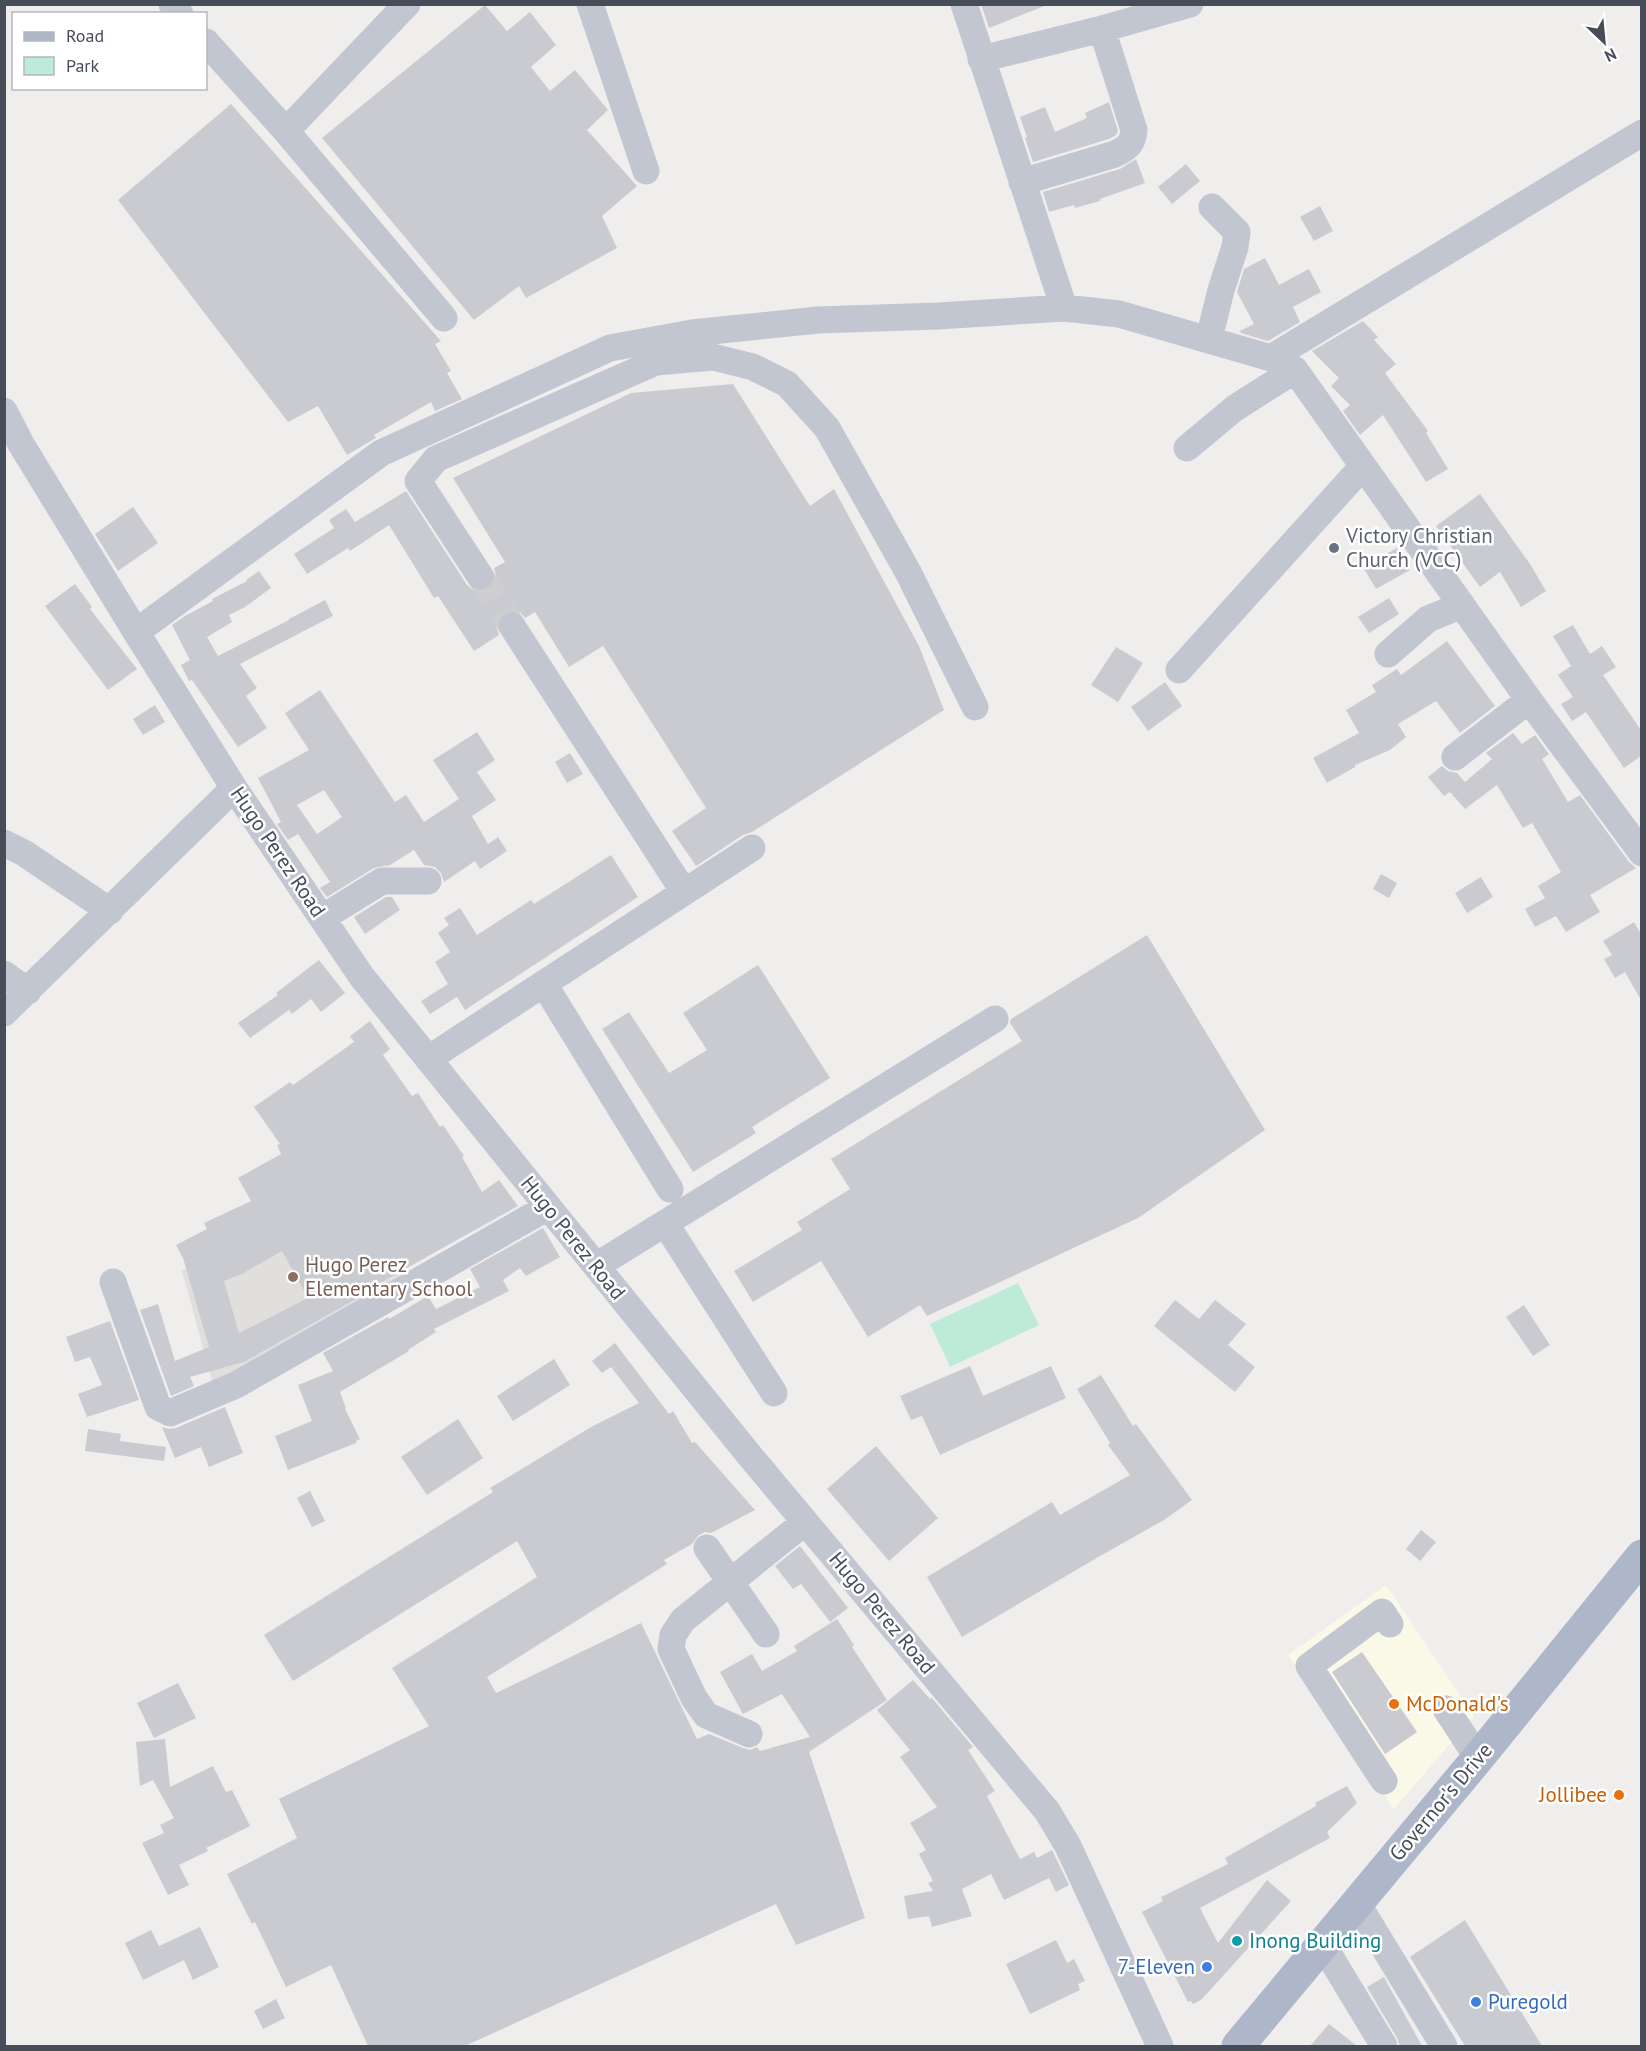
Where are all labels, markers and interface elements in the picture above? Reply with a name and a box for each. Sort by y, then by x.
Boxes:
legend [12,12,207,90]
north arrow [1574,12,1634,72]
text: Road [66,24,104,47]
text: N [1601,44,1620,67]
text: Park [66,54,99,77]
place label: Victory Christian Church (VCC) [1345,522,1493,573]
marker: Victory Christian Church (VCC) [1327,541,1341,555]
street label: Hugo Perez Road [225,781,332,922]
street label: Hugo Perez Road [515,1170,632,1305]
place label: Hugo Perez Elementary School [305,1251,472,1302]
marker: Hugo Perez Elementary School [286,1270,300,1284]
street label: Hugo Perez Road [823,1546,941,1679]
place label: McDonald's [1406,1690,1509,1717]
marker: McDonald's [1387,1697,1401,1711]
street label: Governor's Drive [1383,1737,1498,1866]
place label: Jollibee [1538,1781,1607,1808]
marker: Jollibee [1612,1788,1626,1802]
place label: Inong Building [1249,1927,1381,1954]
marker: Inong Building [1230,1934,1244,1948]
place label: 7-Eleven [1118,1953,1195,1980]
marker: 7-Eleven [1200,1960,1214,1974]
place label: Puregold [1488,1988,1568,2015]
marker: Puregold [1469,1995,1483,2009]

